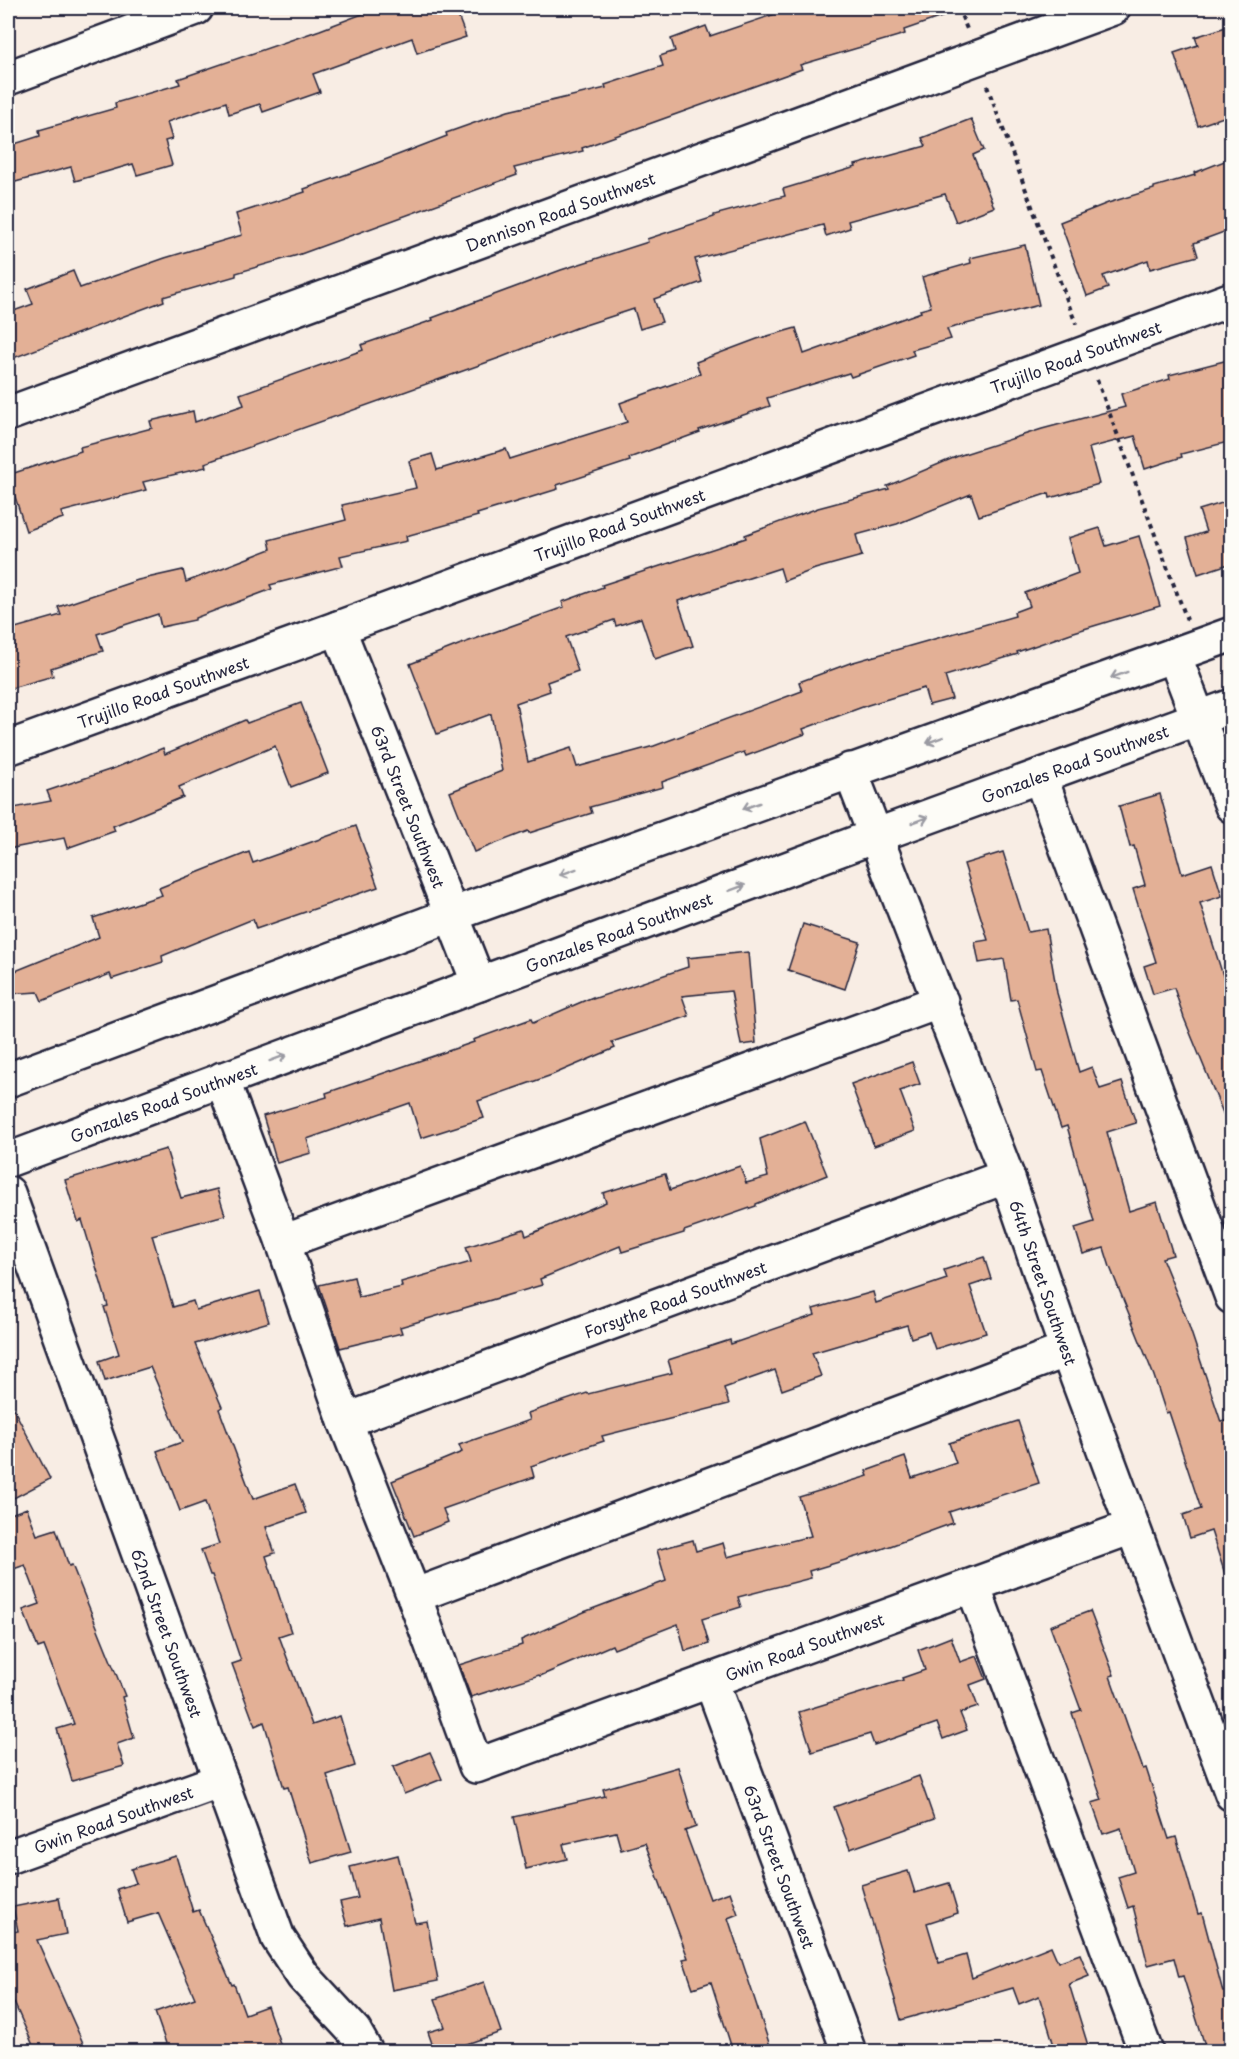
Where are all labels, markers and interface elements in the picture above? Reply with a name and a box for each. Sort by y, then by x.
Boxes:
street label: Dennison Road Southwest [462,165,658,257]
street label: Trujillo Road Southwest [987,314,1164,399]
street label: Trujillo Road Southwest [530,482,708,567]
street label: Trujillo Road Southwest [74,649,252,734]
one-way arrow [1110,670,1129,681]
street label: Gonzales Road Southwest [977,718,1172,808]
street label: 63rd Street Southwest [366,721,452,892]
one-way arrow [926,736,945,747]
one-way arrow [742,802,761,813]
one-way arrow [910,814,928,825]
one-way arrow [559,868,578,879]
one-way arrow [727,882,746,893]
street label: Gonzales Road Southwest [522,886,716,978]
one-way arrow [269,1052,287,1063]
street label: Gonzales Road Southwest [66,1056,261,1148]
street label: 64th Street Southwest [1004,1197,1084,1369]
street label: Forsythe Road Southwest [581,1254,770,1344]
street label: 62nd Street Southwest [126,1545,209,1721]
street label: Gwin Road Southwest [721,1606,887,1686]
street label: Gwin Road Southwest [30,1779,196,1859]
street label: 63rd Street Southwest [739,1781,822,1952]

